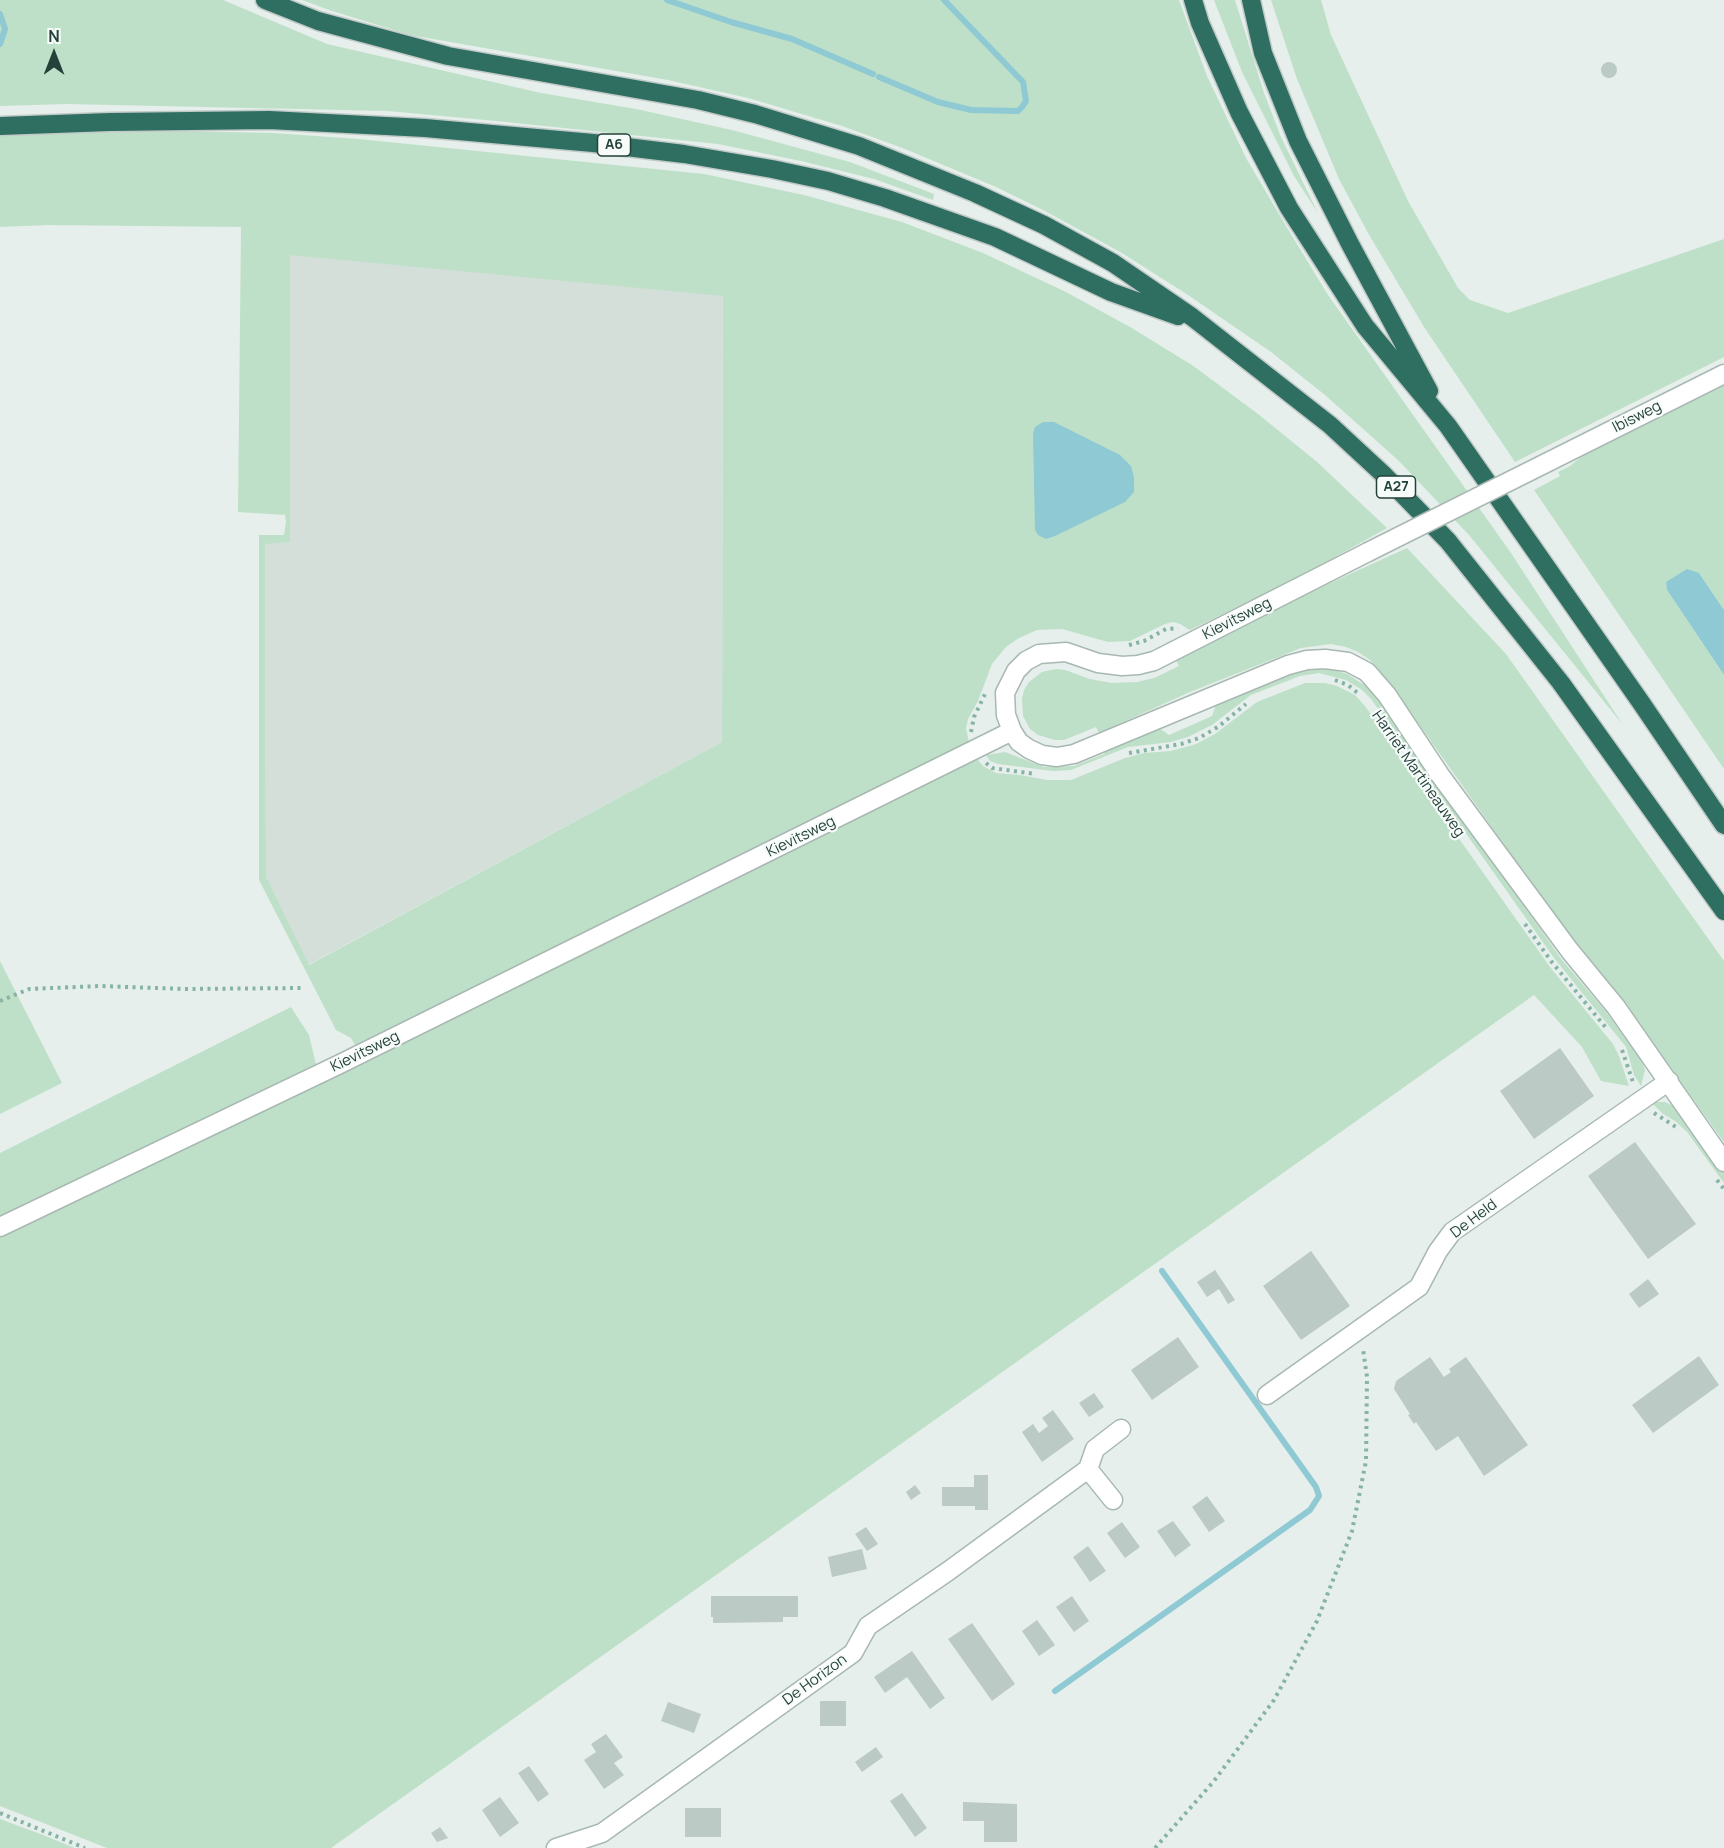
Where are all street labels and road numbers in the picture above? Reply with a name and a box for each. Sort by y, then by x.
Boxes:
road number: A6 [598,134,630,156]
street label: Ibisweg [1610,397,1664,437]
road number: A27 [1376,476,1416,498]
street label: Kievitsweg [1200,594,1274,644]
street label: Harriet Martineauweg [1368,707,1468,841]
street label: Kievitsweg [764,813,838,861]
street label: Kievitsweg [328,1028,402,1076]
street label: De Held [1447,1196,1501,1242]
street label: De Horizon [779,1651,851,1709]

